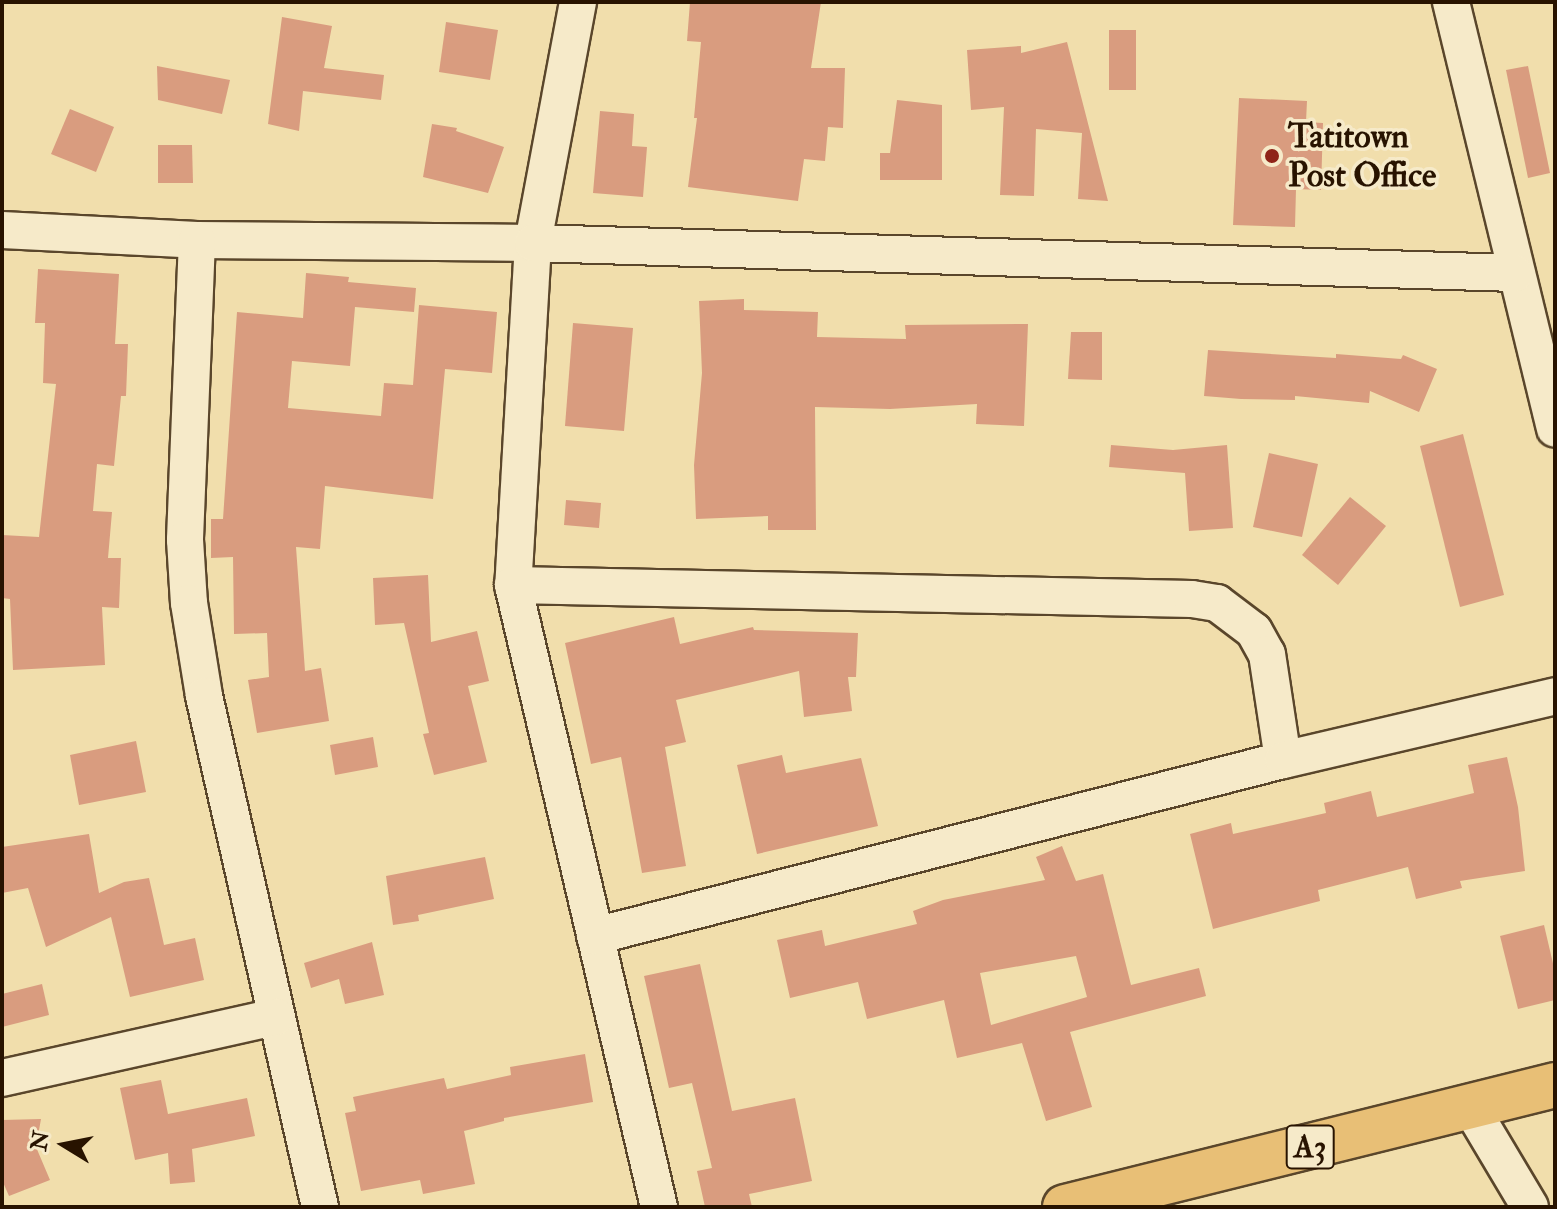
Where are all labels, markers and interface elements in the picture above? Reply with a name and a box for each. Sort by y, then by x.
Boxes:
place label: Tatitown Post Office [1288,116,1436,196]
marker: Tatitown Post Office [1263,147,1281,165]
north arrow [24,1105,104,1185]
road number: A3 [1284,1119,1336,1175]
text: N [25,1129,56,1153]

